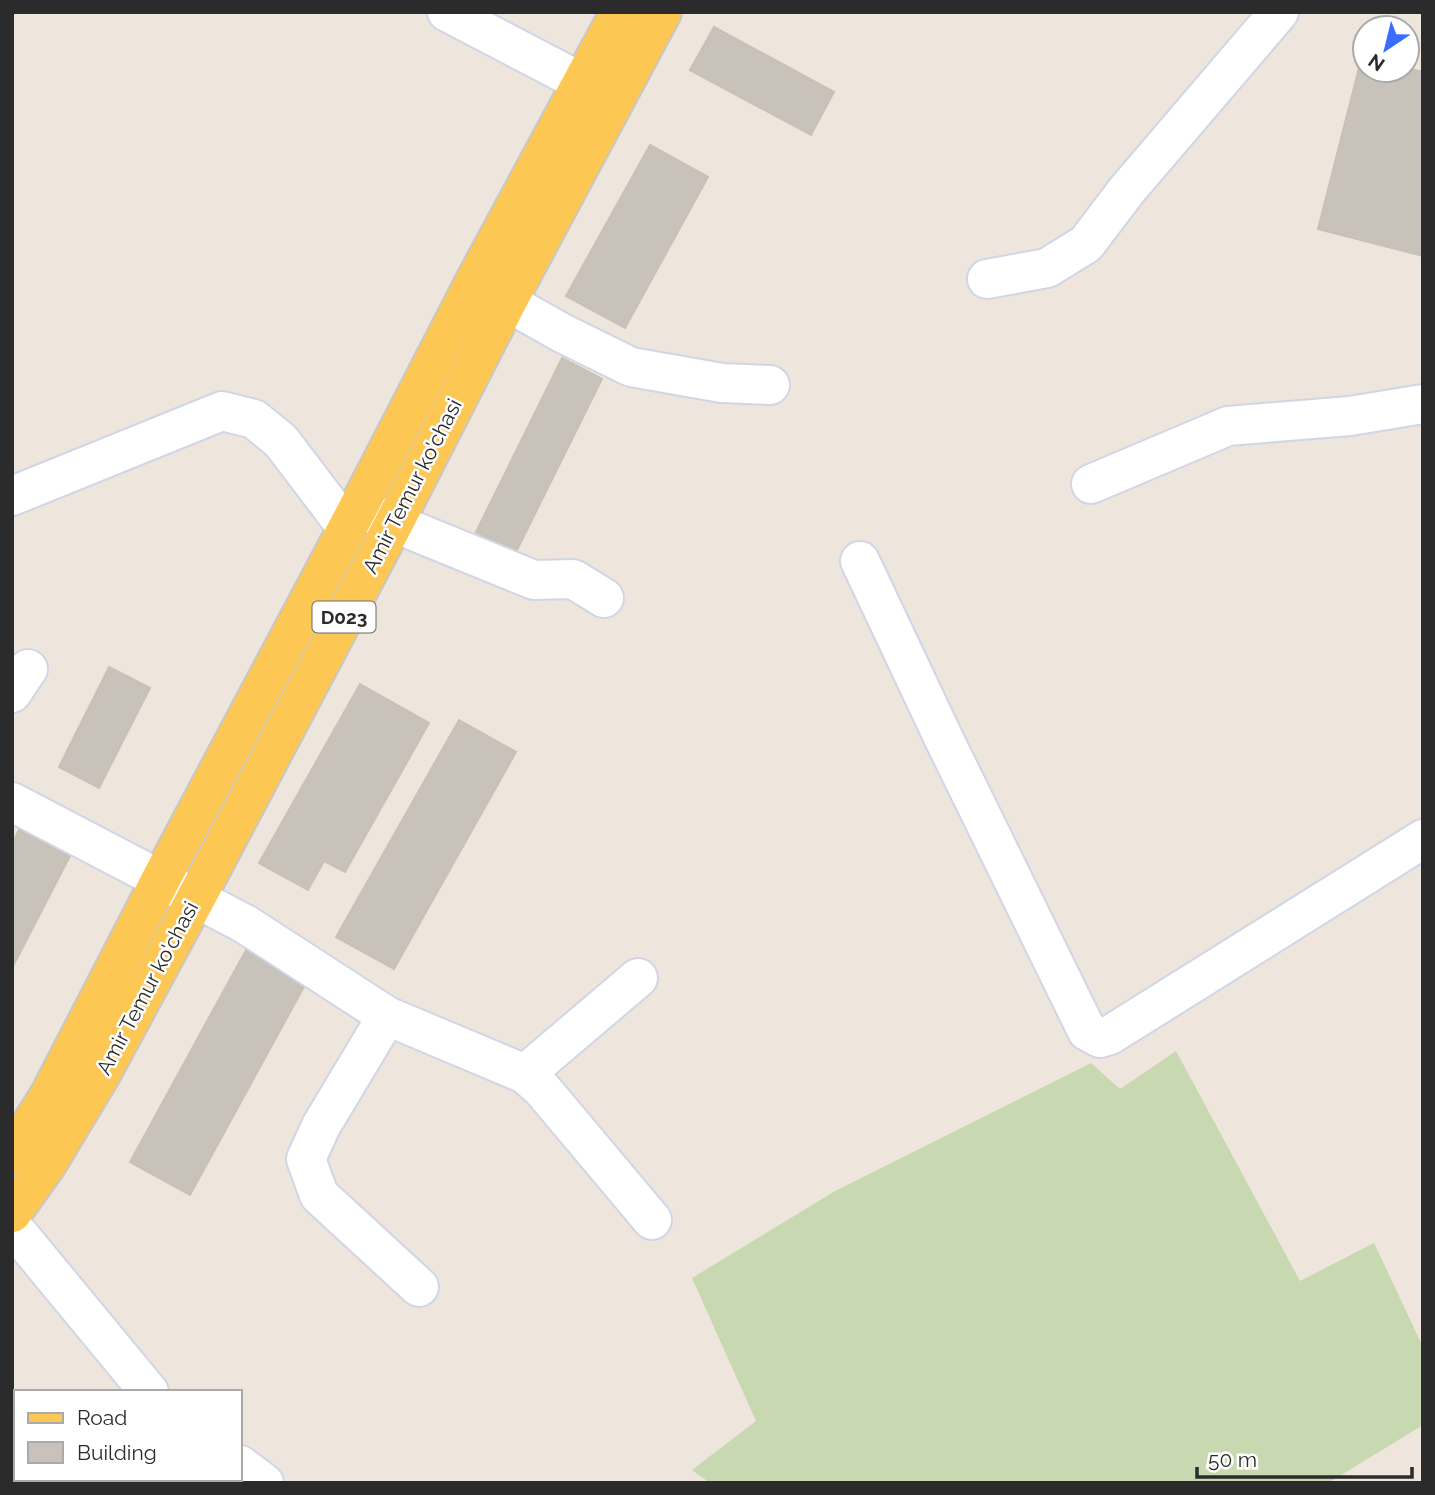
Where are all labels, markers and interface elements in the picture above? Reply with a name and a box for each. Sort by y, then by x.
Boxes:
north arrow [1351,14,1421,84]
text: N [1364,50,1388,76]
street label: Amir Temur ko'chasi [357,395,467,577]
road number: D023 [312,602,376,632]
street label: Amir Temur ko'chasi [91,897,203,1079]
legend [14,1390,242,1481]
text: Road [77,1405,127,1430]
scale bar [1197,1436,1412,1480]
text: Building [77,1440,157,1465]
text: 50 m [1208,1447,1257,1472]

